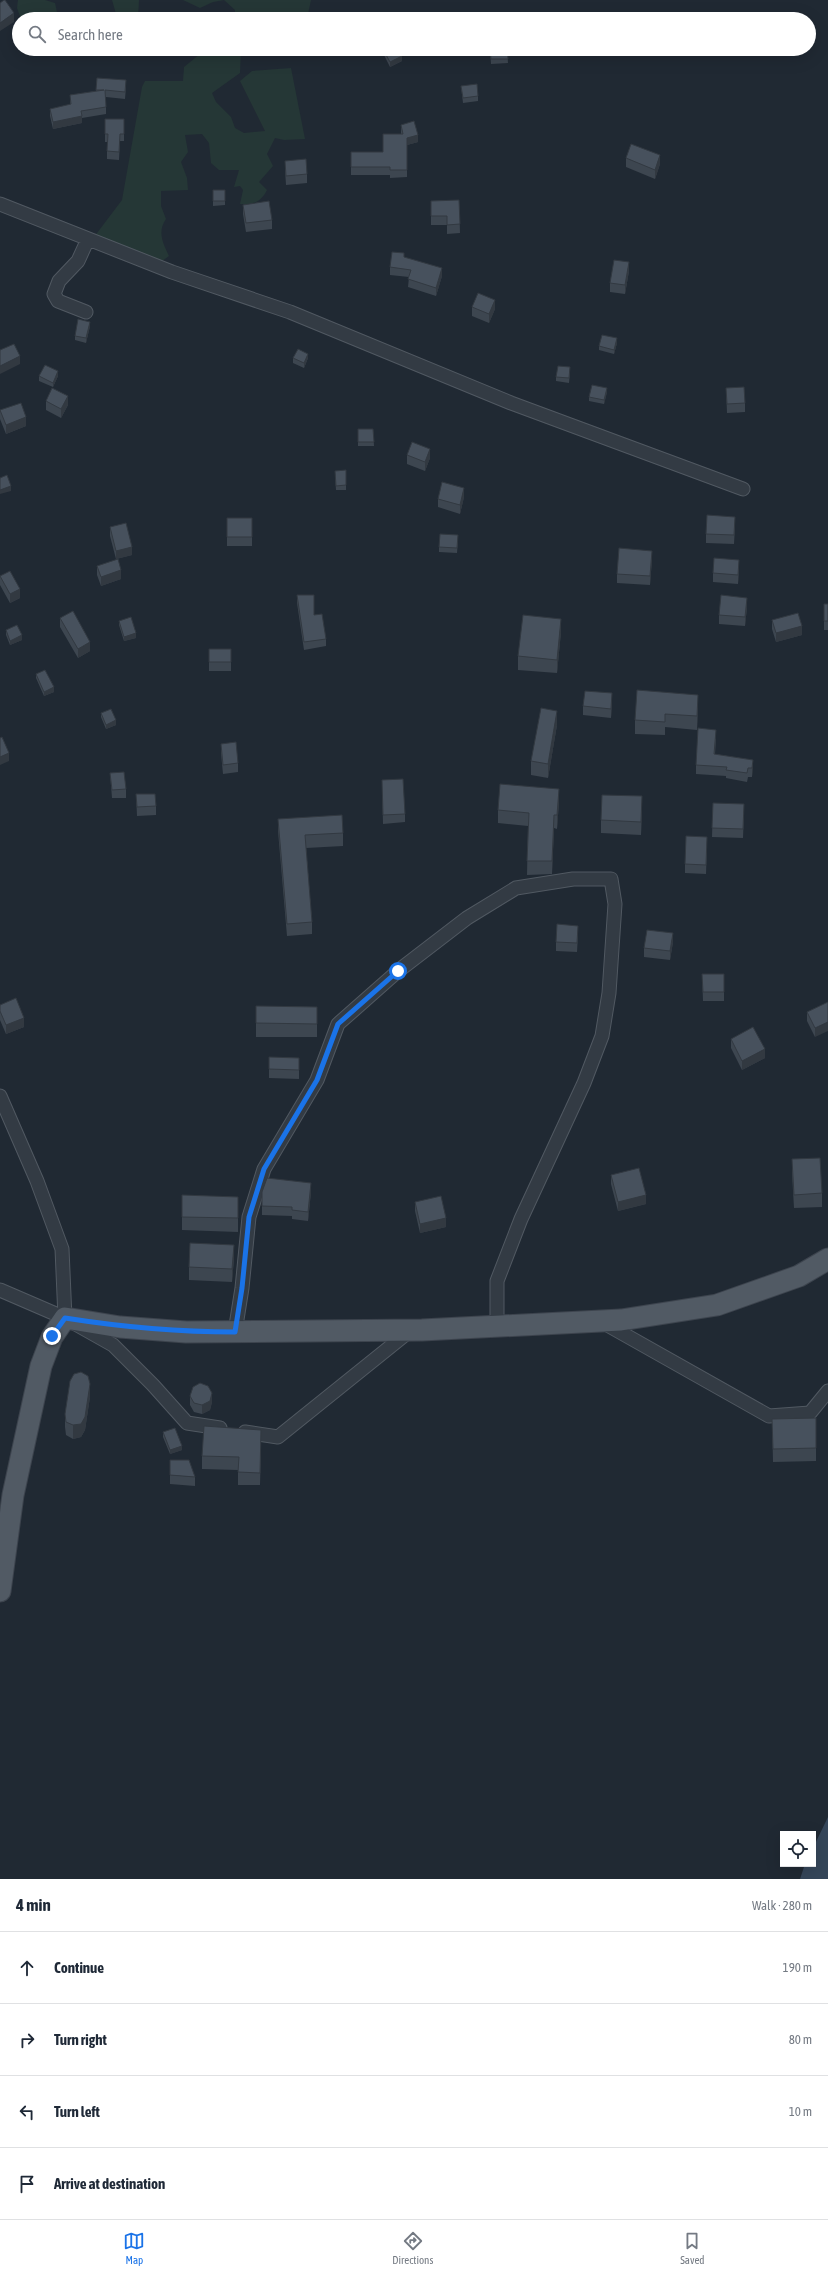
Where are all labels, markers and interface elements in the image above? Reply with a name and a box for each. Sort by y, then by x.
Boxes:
search box [12,12,816,56]
icon: search [26,23,48,45]
text: Search here [58,26,123,43]
route start [389,962,407,980]
route end [43,1327,61,1345]
map controls [780,1831,816,1867]
button: locate [780,1831,816,1867]
text: 4 min [16,1895,51,1915]
text: Walk · 280 m [752,1898,812,1913]
icon: ahead [16,1957,38,1979]
text: Continue [54,1959,104,1976]
text: 190 m [783,1960,812,1975]
icon: right [16,2029,38,2051]
text: Turn right [54,2031,107,2048]
text: 80 m [789,2032,812,2047]
icon: left [16,2101,38,2123]
text: Turn left [54,2103,100,2120]
text: 10 m [789,2104,812,2119]
icon: arrive [16,2173,38,2195]
text: Arrive at destination [54,2175,165,2192]
tab: Map [123,2230,145,2266]
tab: Directions [392,2230,433,2266]
tab: Saved [680,2230,705,2266]

